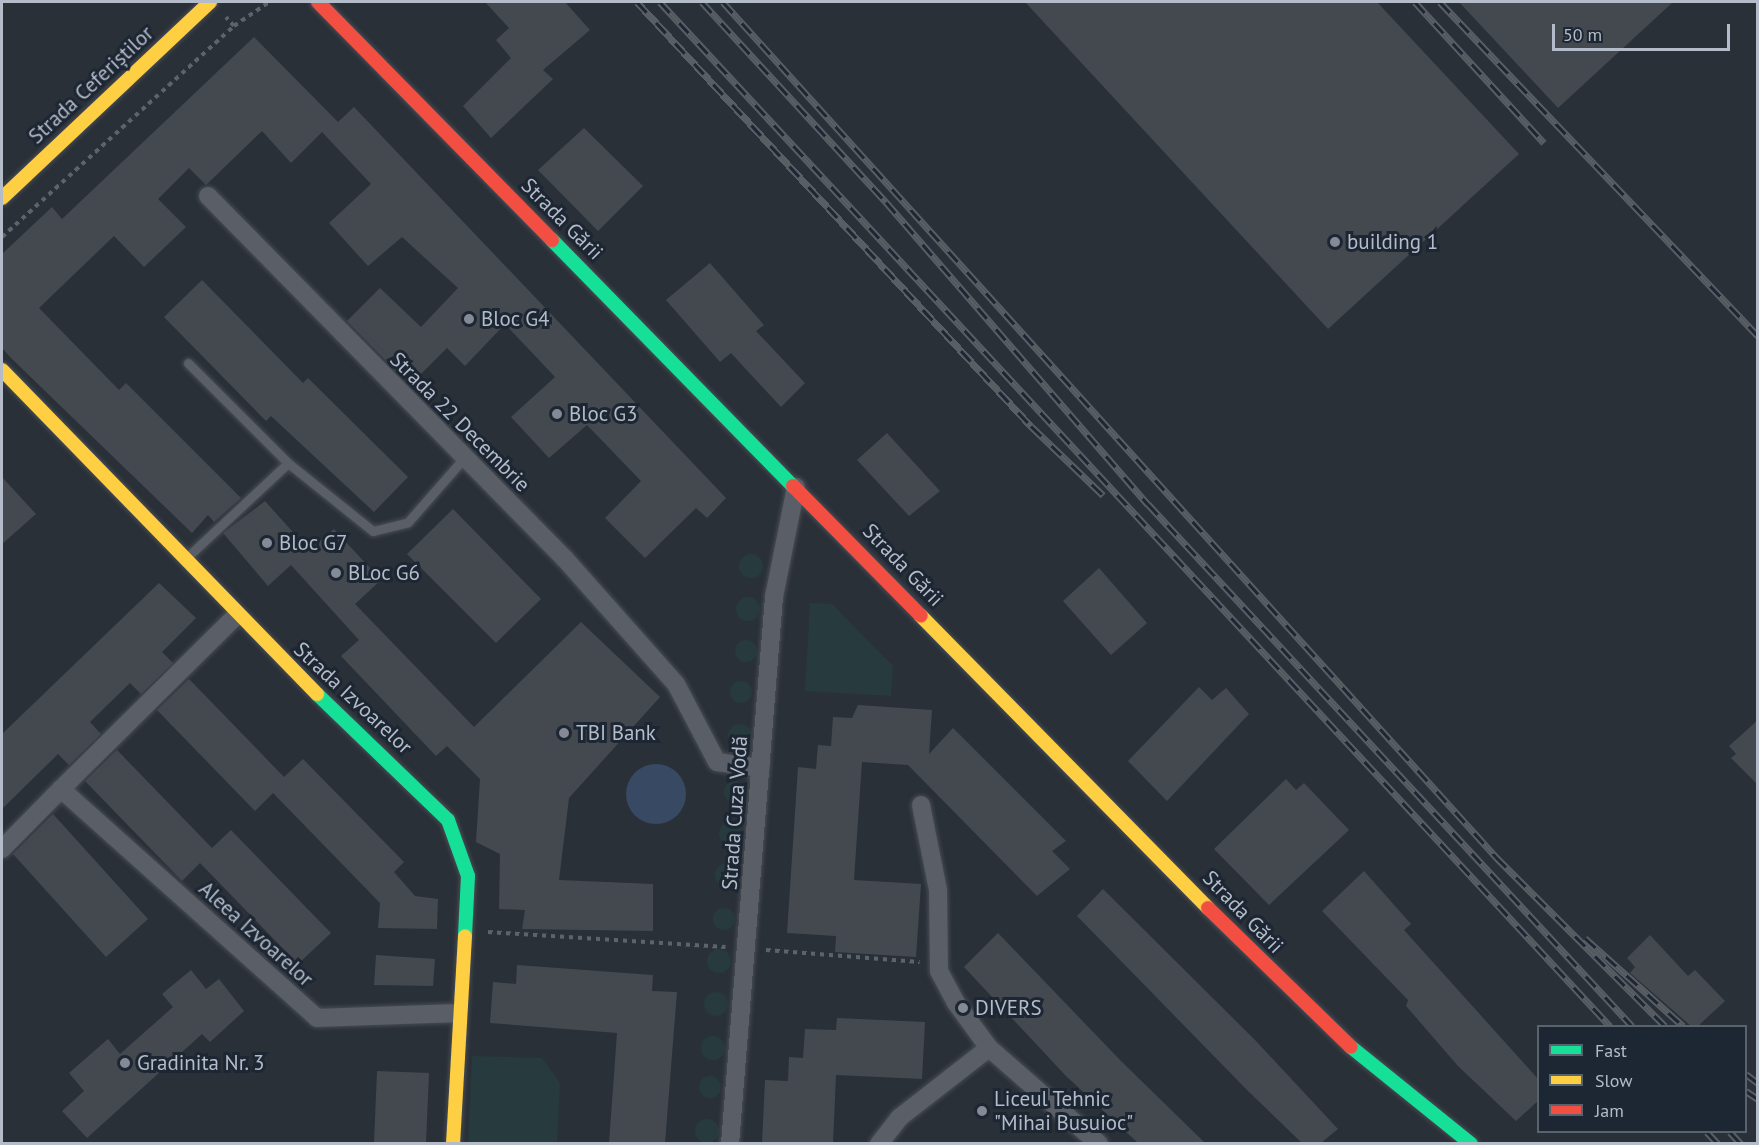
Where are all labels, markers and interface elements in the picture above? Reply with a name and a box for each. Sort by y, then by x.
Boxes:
scale bar [1555,12,1734,50]
street label: Strada Ceferiștilor [23,21,159,149]
text: 50 m [1563,23,1602,46]
street label: Strada Gării [516,173,608,265]
place label: building 1 [1347,229,1438,255]
marker: building 1 [1328,235,1342,249]
place label: Bloc G4 [481,306,550,332]
marker: Bloc G4 [462,312,476,326]
street label: Strada 22 Decembrie [385,347,535,497]
place label: Bloc G3 [569,401,638,427]
marker: Bloc G3 [550,407,564,421]
street label: Strada Gării [858,519,948,611]
place label: Bloc G7 [279,530,348,556]
marker: Bloc G7 [260,536,274,550]
place label: BLoc G6 [348,560,421,586]
marker: BLoc G6 [329,566,343,580]
street label: Strada Izvoarelor [289,637,417,759]
place label: TBI Bank [576,720,656,746]
marker: TBI Bank [557,726,571,740]
street label: Strada Cuza Vodă [717,735,753,891]
street label: Strada Gării [1198,866,1288,958]
street label: Aleea Izvoarelor [194,876,318,992]
place label: DIVERS [975,995,1042,1021]
marker: DIVERS [956,1001,970,1015]
legend [1537,1025,1747,1133]
text: Fast [1595,1039,1627,1062]
place label: Gradinita Nr. 3 [137,1050,266,1076]
marker: Gradinita Nr. 3 [118,1056,132,1070]
text: Slow [1595,1069,1633,1092]
place label: Liceul Tehnic "Mihai Busuioc" [994,1086,1133,1136]
text: Jam [1595,1099,1624,1122]
marker: Liceul Tehnic "Mihai Busuioc" [975,1104,989,1118]

